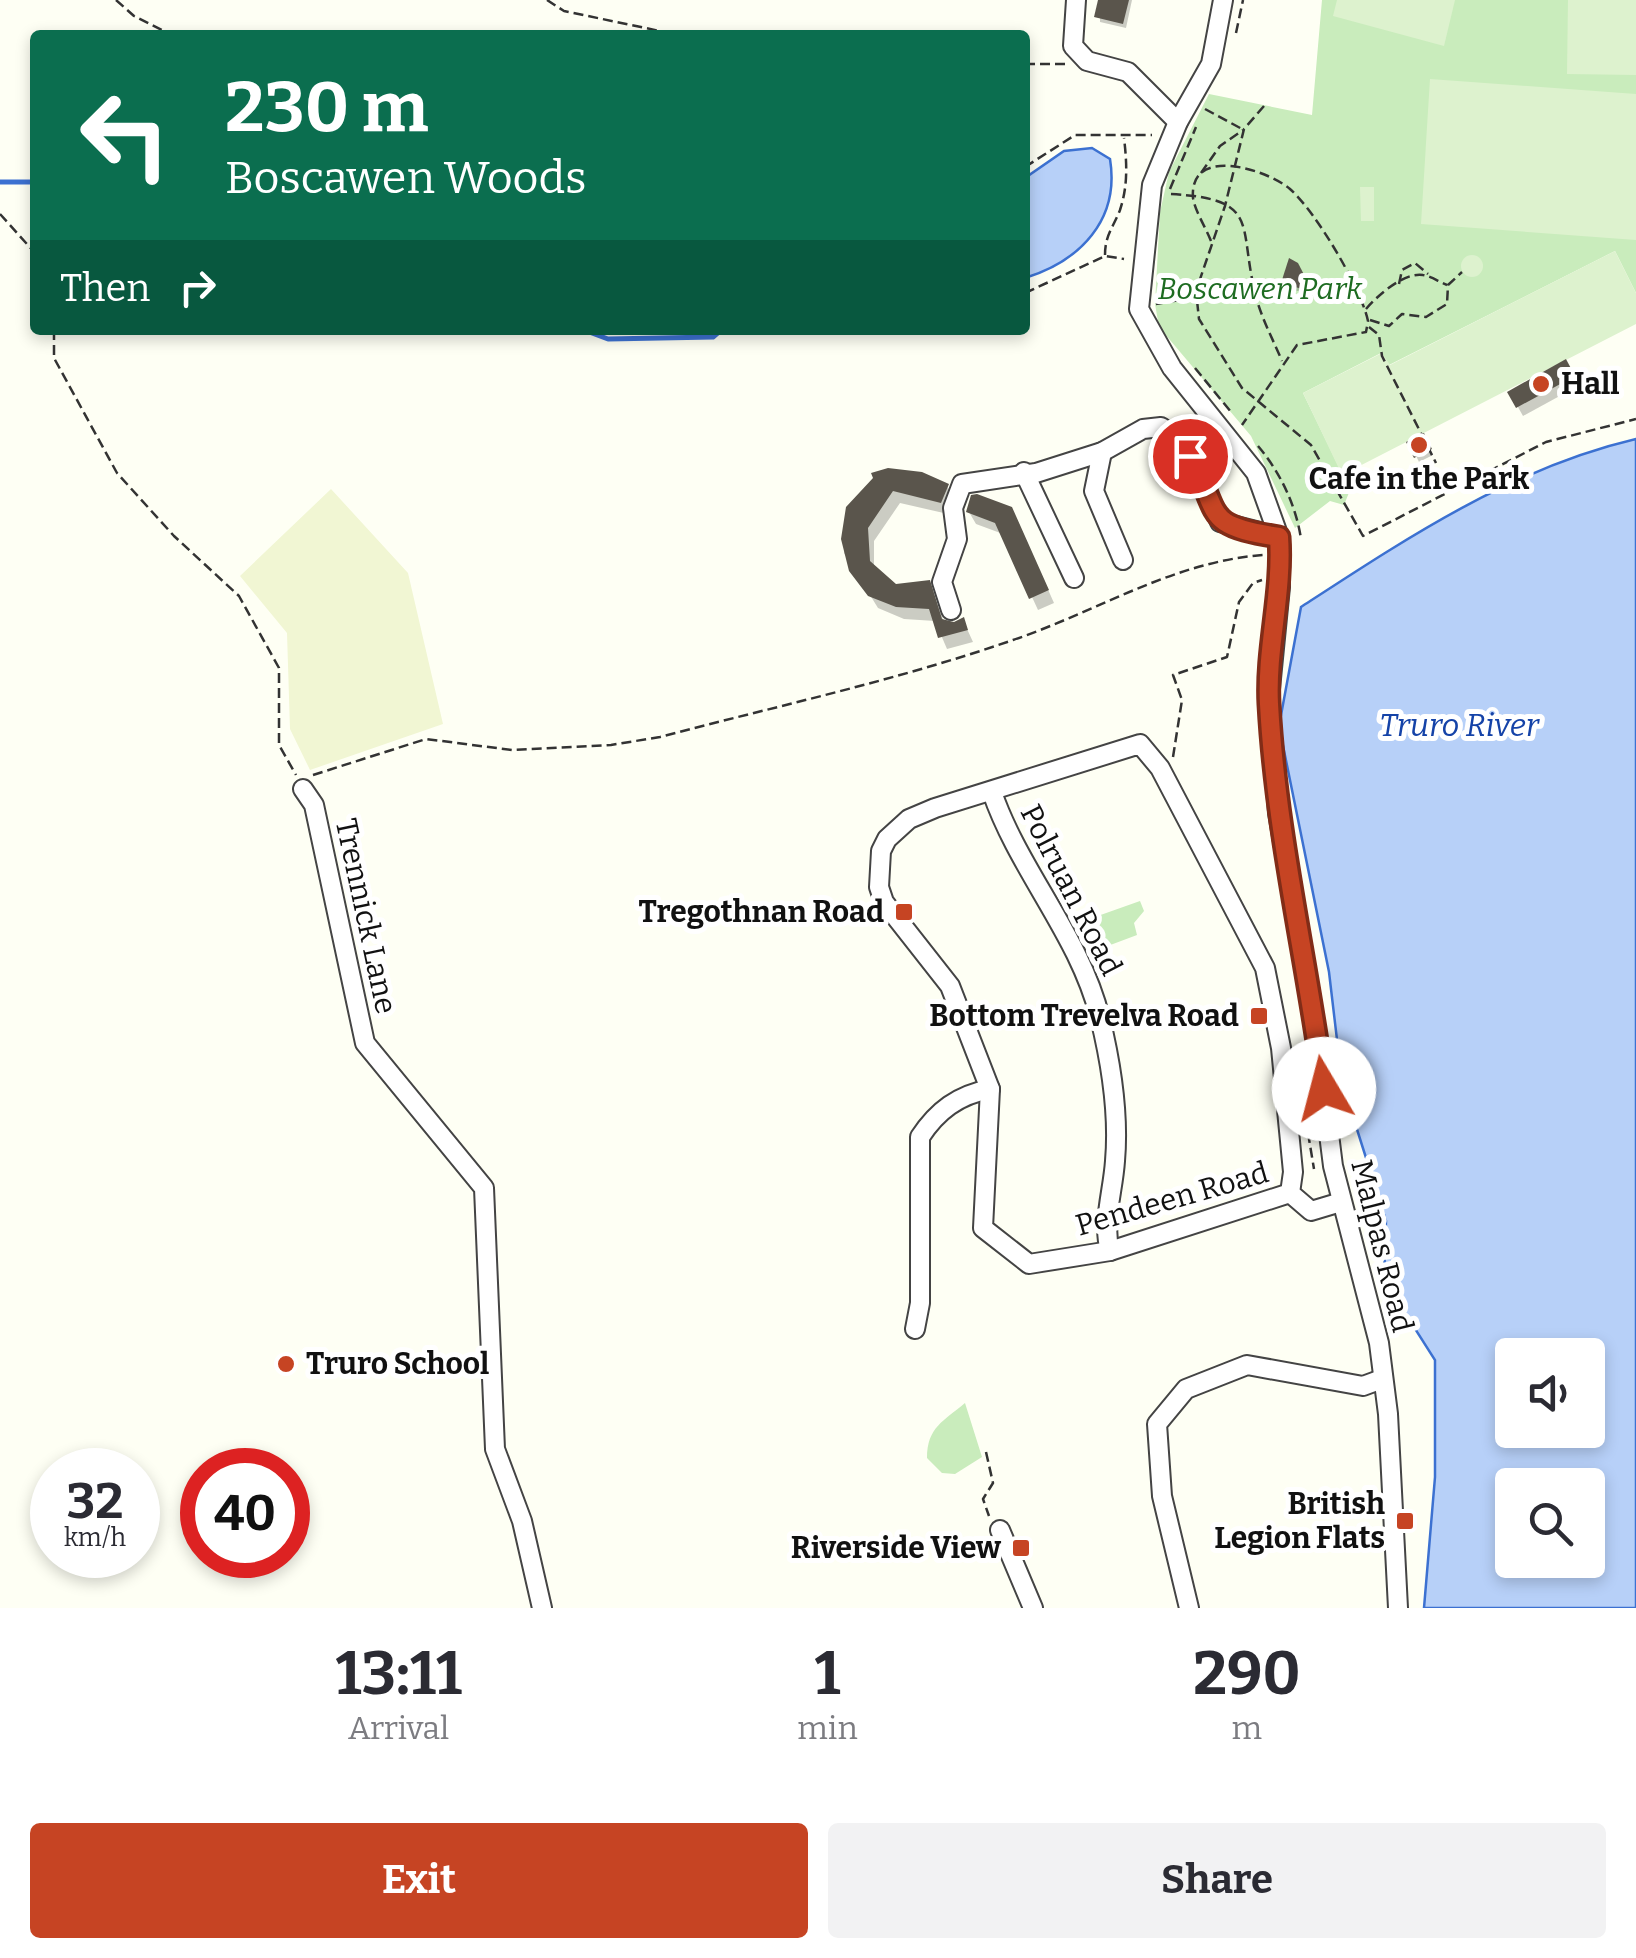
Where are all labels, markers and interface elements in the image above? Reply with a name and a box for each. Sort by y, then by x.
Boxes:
text: 230 m [225,66,429,150]
icon: left [60,70,190,200]
text: Boscawen Woods [225,151,587,205]
icon: right [170,260,225,315]
text: Then [60,265,150,311]
park label: Boscawen Park [1158,271,1363,307]
place label: Hall [1561,366,1620,402]
marker: Hall [1530,373,1552,395]
pin [1148,414,1233,499]
icon: arrive [1163,429,1218,484]
marker: Cafe in the Park [1408,434,1430,456]
place label: Cafe in the Park [1309,461,1530,497]
water label: Truro River [1379,706,1541,744]
street label: Polruan Road [1013,799,1130,982]
street label: Trennick Lane [328,815,404,1017]
place label: Tregothnan Road [639,894,884,930]
marker: Tregothnan Road [893,901,915,923]
place label: Bottom Trevelva Road [929,998,1239,1034]
marker: Bottom Trevelva Road [1248,1005,1270,1027]
position arrow [1272,1037,1376,1141]
street label: Pendeen Road [1071,1154,1273,1244]
street label: Malpas Road [1343,1156,1421,1336]
map controls [1495,1338,1605,1578]
button: sound [1495,1338,1605,1448]
place label: Truro School [306,1346,489,1382]
marker: Truro School [275,1353,297,1375]
speed limit sign: 40 [180,1448,310,1578]
button: search [1495,1468,1605,1578]
text: 32 [67,1471,123,1531]
place label: British Legion Flats [1214,1486,1385,1556]
marker: British Legion Flats [1394,1510,1416,1532]
text: km/h [64,1523,126,1553]
place label: Riverside View [791,1530,1002,1566]
marker: Riverside View [1010,1537,1032,1559]
text: 13:11 [336,1638,462,1710]
text: 1 [815,1638,840,1710]
text: 290 [1193,1638,1300,1710]
text: Arrival [348,1709,449,1747]
text: min [797,1709,858,1747]
text: m [1232,1709,1262,1747]
button: Exit [30,1823,808,1938]
button: Share [828,1823,1606,1938]

